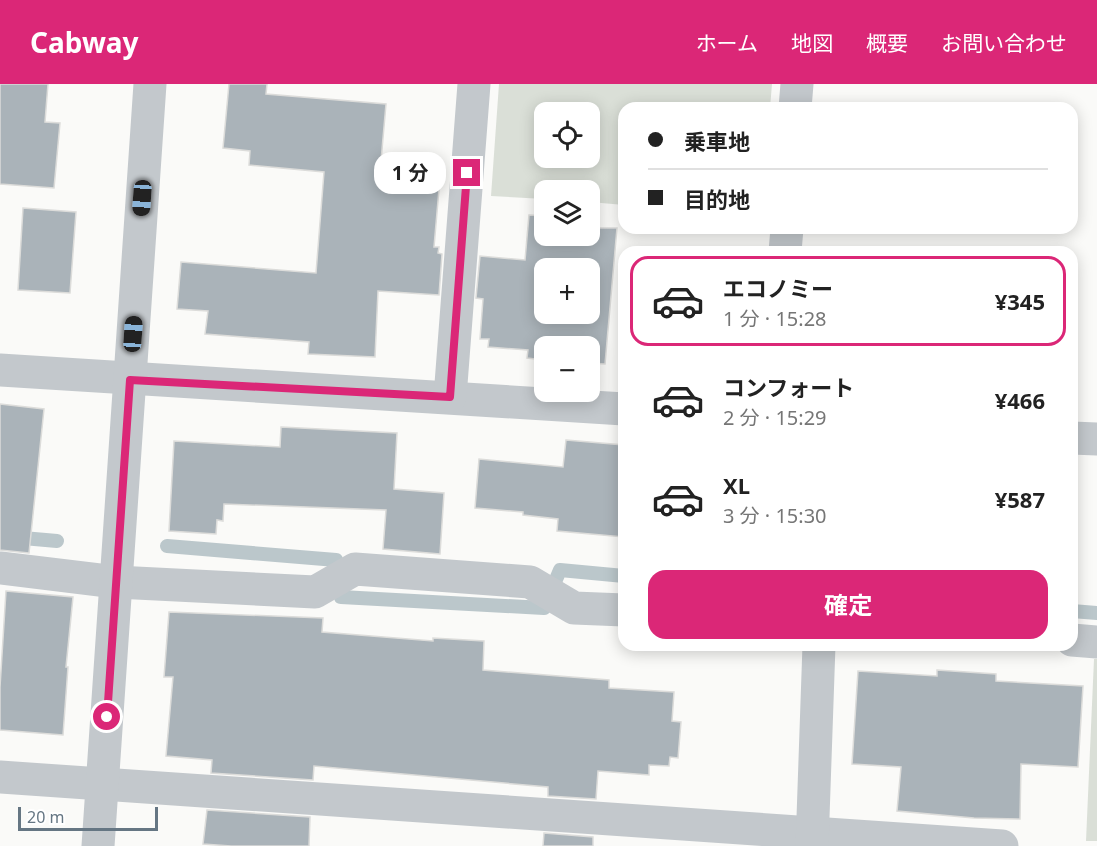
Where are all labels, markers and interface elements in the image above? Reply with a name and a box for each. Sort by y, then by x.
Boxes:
text: Cabway [30,23,139,61]
text: ホーム [696,29,758,57]
text: 地図 [791,29,833,57]
text: 概要 [866,29,908,57]
text: お問い合わせ [941,29,1067,57]
map controls [534,102,600,402]
button: locate [534,102,600,168]
text: 乗車地 [684,126,750,156]
callout: 1 分 [374,152,446,194]
text: 1 分 [392,159,428,186]
route end [453,159,480,186]
car [132,179,152,217]
button: layers [534,180,600,246]
text: 目的地 [684,184,750,214]
button: + [534,258,600,324]
text: エコノミー [723,273,833,303]
icon: car [651,274,705,328]
text: ¥345 [995,286,1045,316]
text: 1 分 · 15:28 [723,305,827,332]
car [123,315,143,353]
button: − [534,336,600,402]
text: コンフォート [723,372,854,402]
icon: car [651,373,705,427]
text: ¥466 [995,385,1045,415]
text: 2 分 · 15:29 [723,404,827,431]
text: XL [723,470,750,500]
icon: car [651,472,705,526]
text: ¥587 [995,484,1045,514]
text: 3 分 · 15:30 [723,502,827,529]
button: 確定 [648,570,1048,639]
route start [93,703,120,730]
scale bar [18,804,158,832]
text: 20 m [27,806,64,828]

